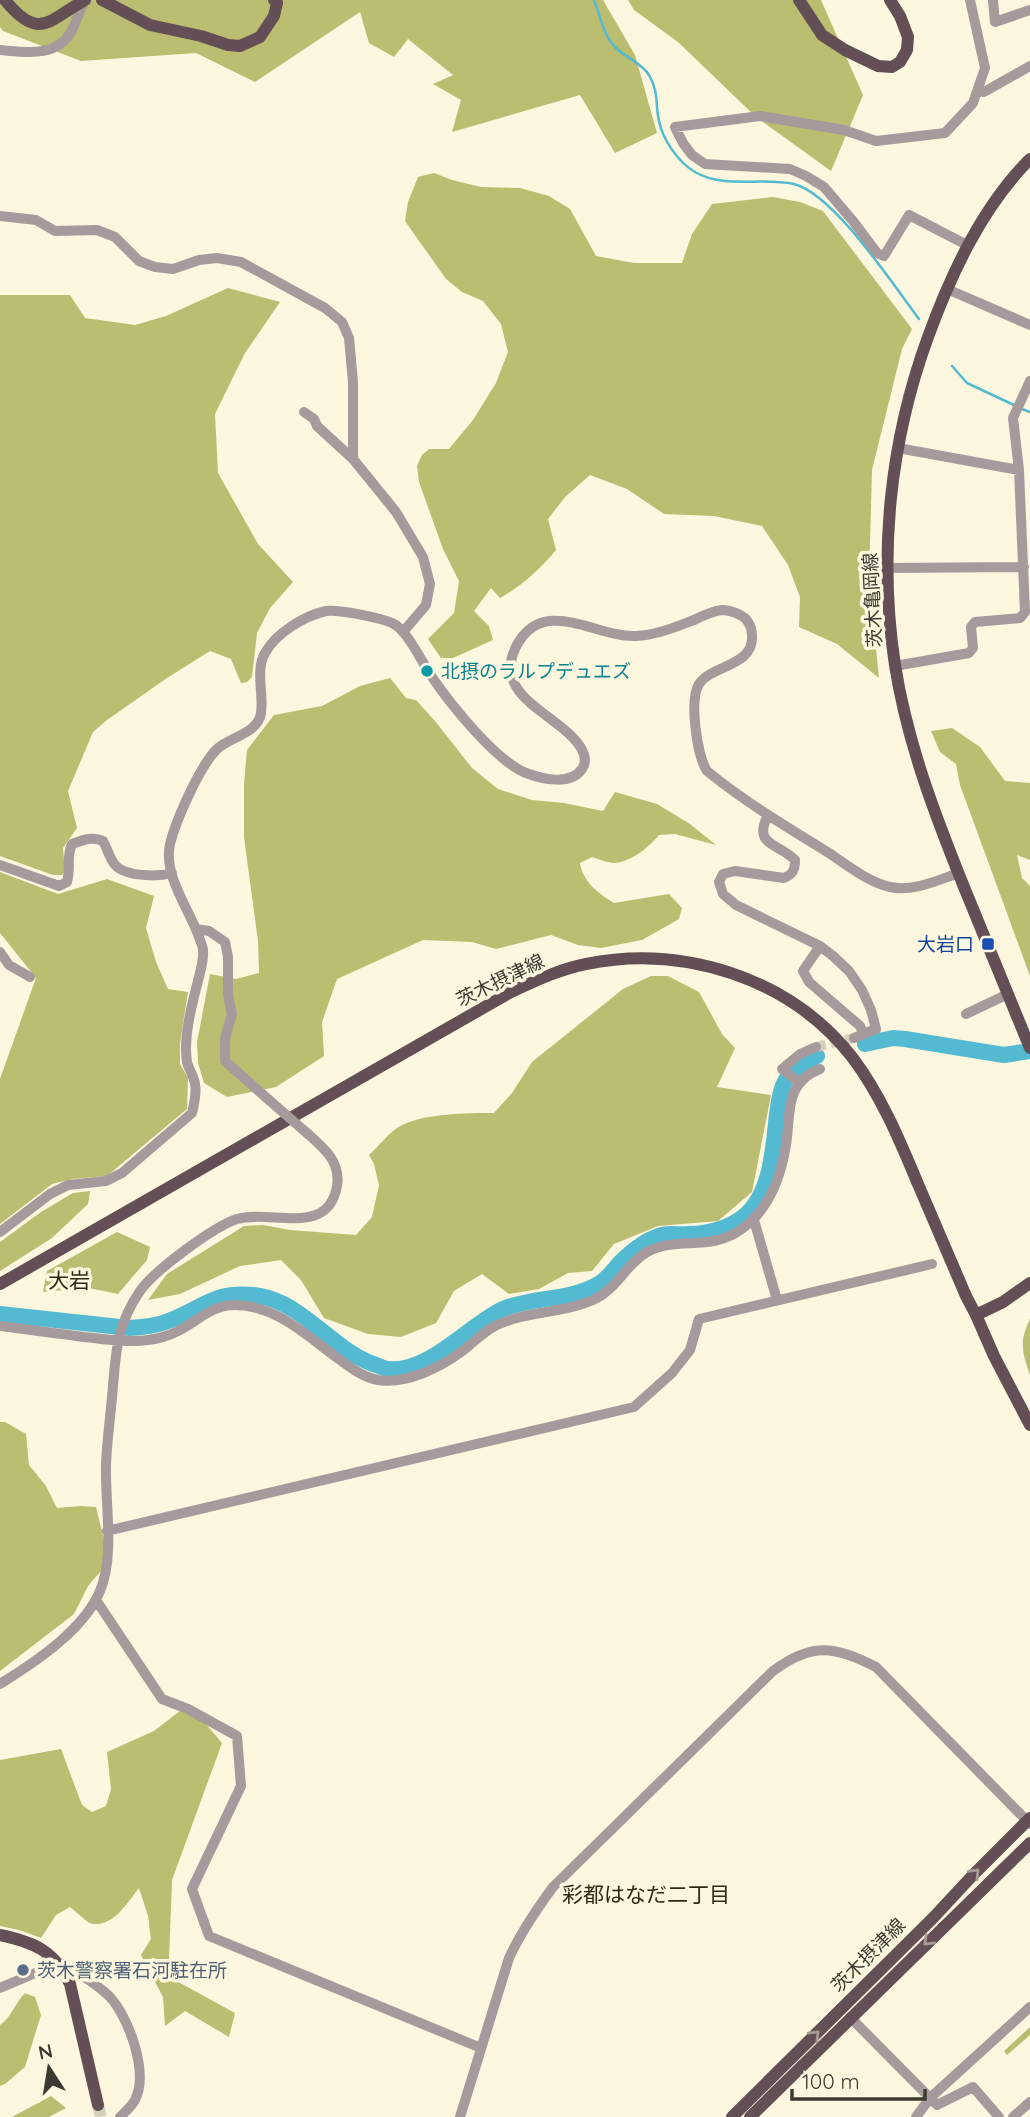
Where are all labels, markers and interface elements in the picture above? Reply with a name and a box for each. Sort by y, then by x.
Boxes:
street label: 茨木亀岡線 [858,552,886,648]
place label: 北摂のラルプデュエズ [441,659,631,683]
marker: 北摂のラルプデュエズ [419,663,435,679]
place label: 大岩口 [917,932,974,956]
marker: 大岩口 [980,936,996,952]
street label: 茨木摂津線 [452,948,548,1012]
district label: 大岩 [48,1267,90,1293]
one-way arrow [967,1868,980,1881]
district label: 彩都はなだ二丁目 [562,1881,730,1907]
street label: 茨木摂津線 [826,1913,910,1997]
one-way arrow [923,1933,936,1946]
place label: 茨木警察署石河駐在所 [37,1958,227,1982]
marker: 茨木警察署石河駐在所 [15,1962,31,1978]
one-way arrow [807,2030,820,2043]
north arrow [14,2033,84,2103]
text: N [36,2038,55,2065]
scale bar [792,2058,925,2102]
text: 100 m [802,2068,860,2094]

